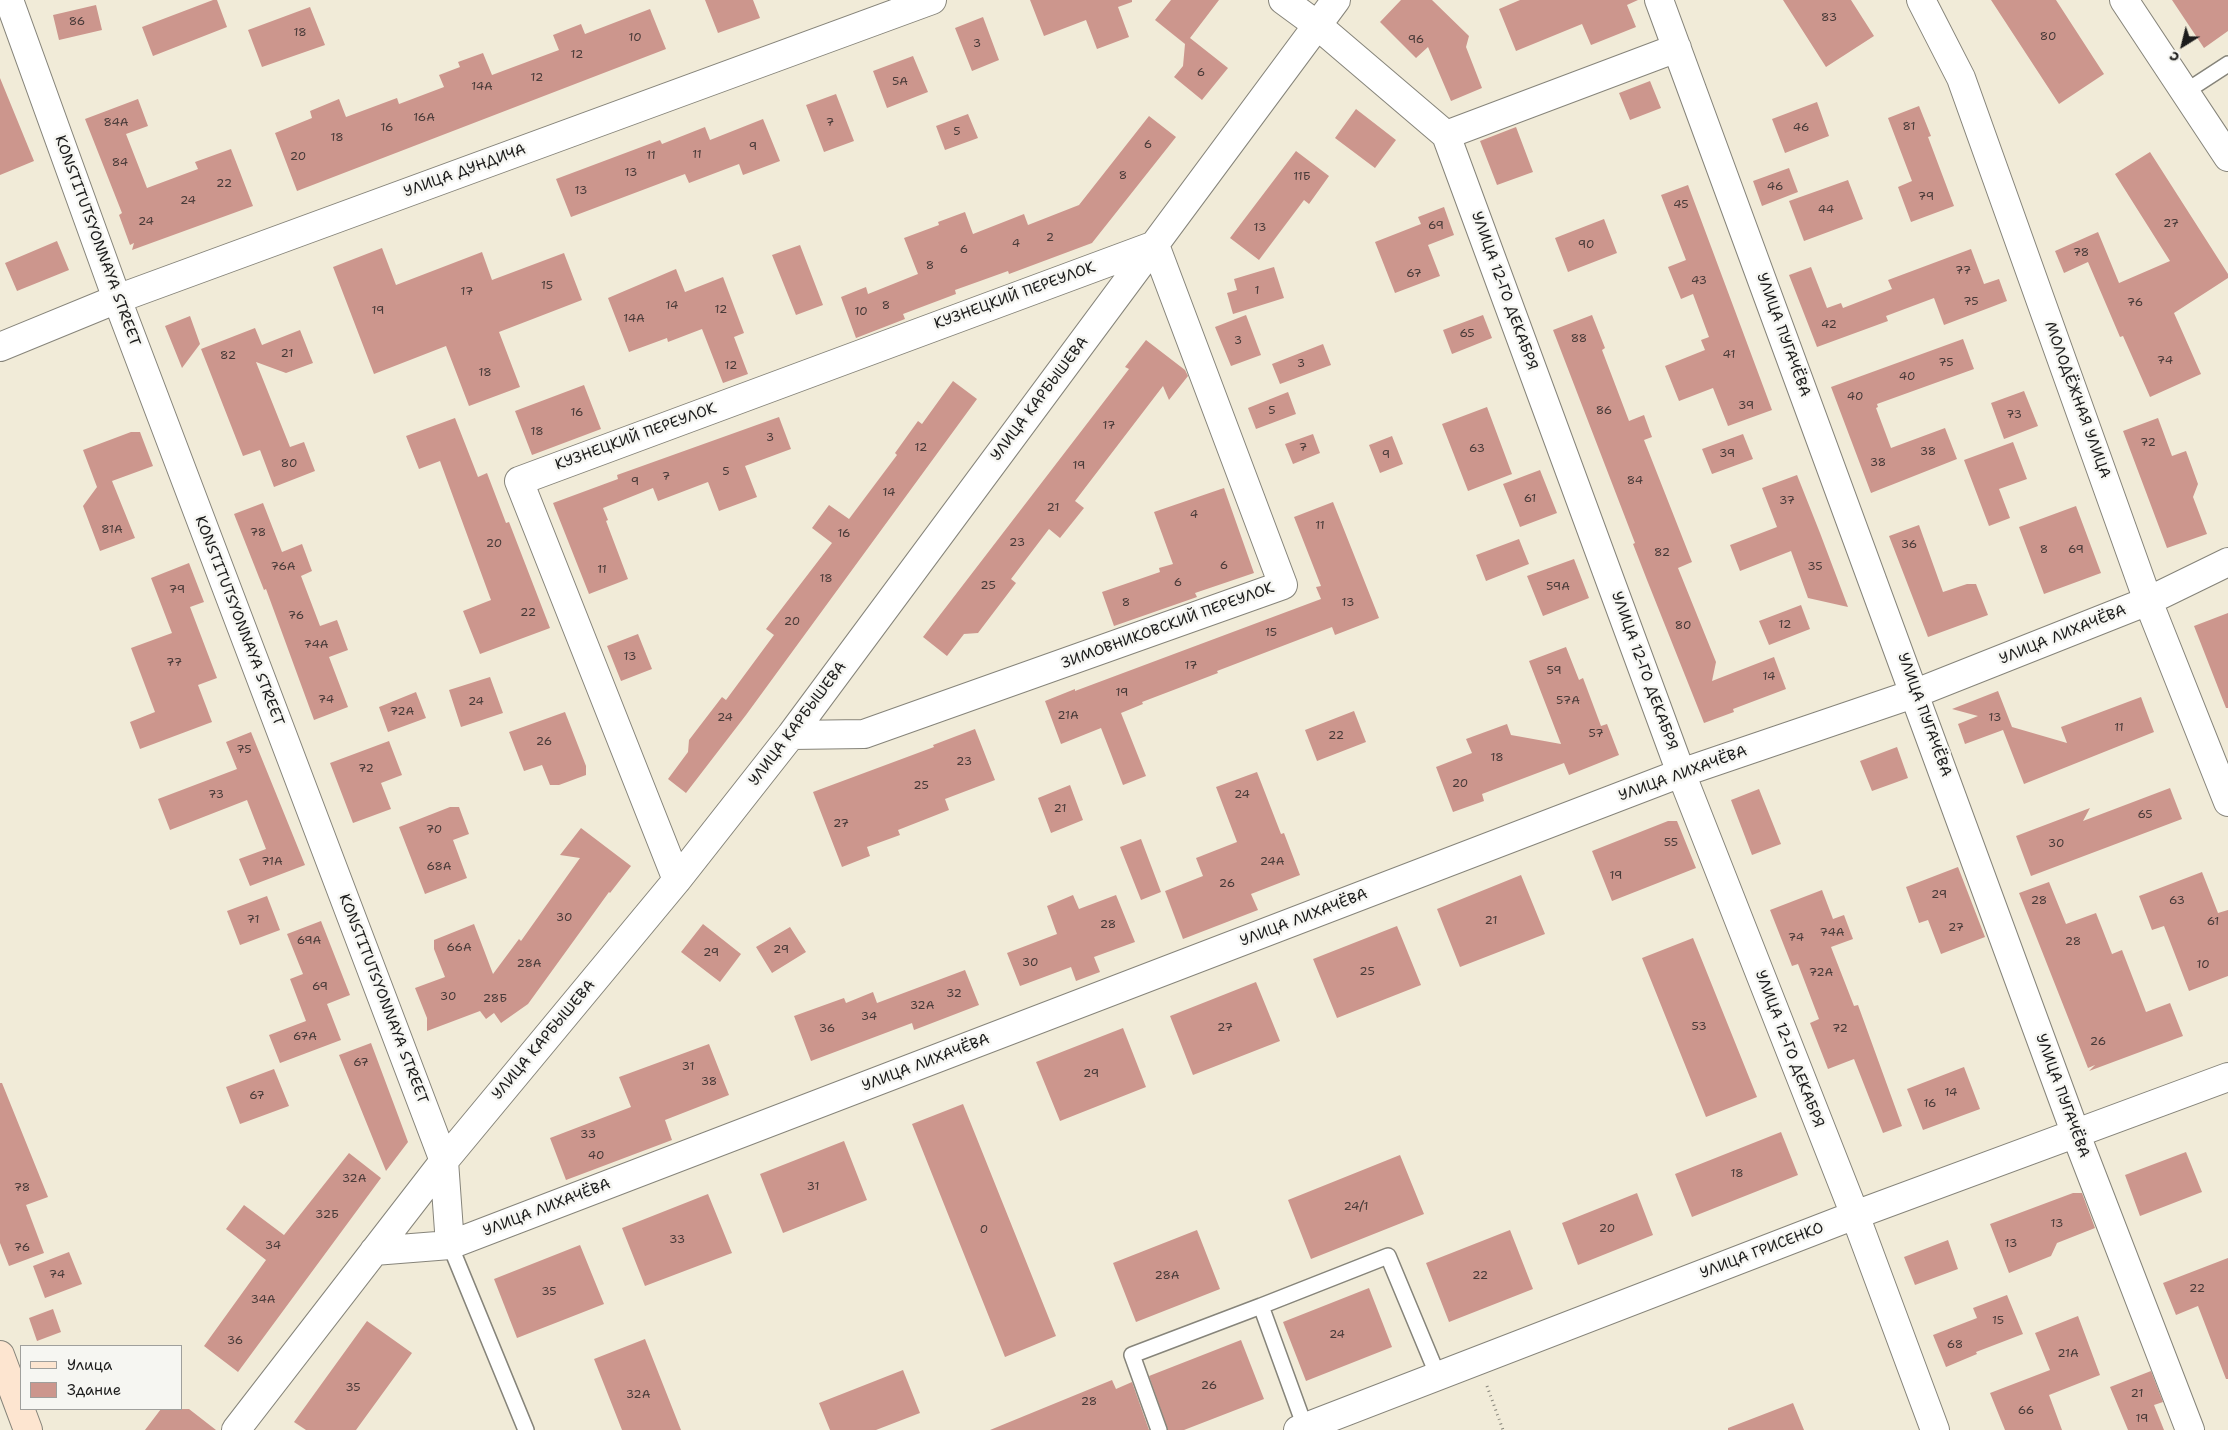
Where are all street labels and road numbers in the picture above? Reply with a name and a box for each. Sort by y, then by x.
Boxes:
street label: KONSTITUTSYONNAYA STREET [50,133,144,349]
street label: УЛИЦА ДУНДИЧА [401,141,529,201]
street label: УЛИЦА 12-ГО ДЕКАБРЯ [1467,209,1541,373]
street label: КУЗНЕЦКИЙ ПЕРЕУЛОК [932,258,1098,334]
street label: УЛИЦА ПУГАЧЁВА [1752,271,1814,399]
street label: МОЛОДЁЖНАЯ УЛИЦА [2040,319,2114,481]
street label: УЛИЦА КАРБЫШЕВА [988,333,1092,465]
street label: КУЗНЕЦКИЙ ПЕРЕУЛОК [553,399,719,475]
street label: KONSTITUTSYONNAYA STREET [191,514,287,728]
street label: ЗИМОВНИКОВСКИЙ ПЕРЕУЛОК [1059,579,1277,673]
street label: УЛИЦА 12-ГО ДЕКАБРЯ [1607,589,1681,753]
street label: УЛИЦА ЛИХАЧЁВА [1997,601,2129,669]
street label: УЛИЦА ПУГАЧЁВА [1893,651,1955,779]
street label: УЛИЦА КАРБЫШЕВА [746,658,850,790]
street label: УЛИЦА ЛИХАЧЁВА [1616,742,1750,806]
street label: УЛИЦА ЛИХАЧЁВА [1238,885,1370,951]
street label: KONSTITUTSYONNAYA STREET [335,892,431,1106]
street label: УЛИЦА 12-ГО ДЕКАБРЯ [1751,968,1827,1130]
street label: УЛИЦА КАРБЫШЕВА [489,977,599,1103]
street label: УЛИЦА ЛИХАЧЁВА [860,1030,992,1096]
street label: УЛИЦА ПУГАЧЁВА [2031,1032,2093,1160]
street label: УЛИЦА ЛИХАЧЁВА [481,1175,613,1241]
street label: УЛИЦА ГРИСЕНКО [1698,1219,1826,1283]

